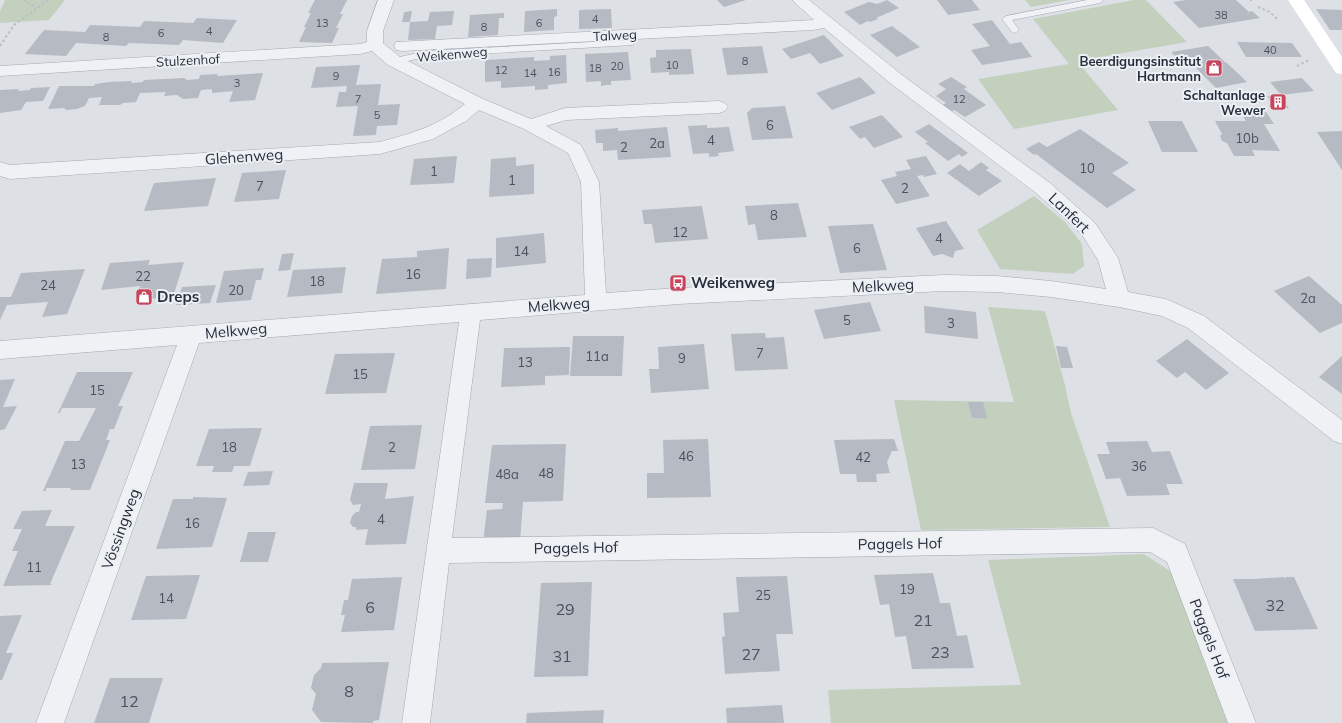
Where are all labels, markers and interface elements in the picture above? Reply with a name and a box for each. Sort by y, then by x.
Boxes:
house number: 38 [1214,8,1228,22]
house number: 4 [592,12,599,26]
house number: 13 [315,16,329,30]
house number: 6 [536,16,543,30]
house number: 8 [481,20,488,34]
house number: 4 [206,24,213,38]
house number: 6 [158,26,165,40]
street label: Talweg [593,26,637,44]
house number: 8 [103,30,110,44]
street label: Weikenweg [416,43,488,65]
house number: 40 [1263,43,1277,57]
street label: Stulzenhof [156,50,221,70]
place label: Beerdigungsinstitut Hartmann [1079,53,1201,84]
house number: 8 [742,54,749,68]
house number: 10 [665,58,679,72]
shop icon: Beerdigungsinstitut Hartmann [1204,58,1224,78]
house number: 20 [610,59,624,73]
house number: 18 [588,61,602,75]
house number: 12 [494,63,508,77]
house number: 16 [547,65,561,79]
house number: 14 [523,66,537,80]
house number: 9 [333,69,339,83]
house number: 3 [234,76,240,90]
place label: Schaltanlage Wewer [1183,87,1266,118]
house number: 7 [355,92,361,106]
house number: 12 [952,92,966,106]
building icon: Schaltanlage Wewer [1268,92,1288,112]
house number: 5 [374,108,381,122]
house number: 6 [766,117,774,133]
house number: 10b [1235,130,1259,146]
house number: 4 [707,132,715,148]
house number: 2a [649,135,665,151]
house number: 2 [620,139,628,155]
street label: Glehenweg [204,144,284,169]
house number: 10 [1079,160,1095,176]
house number: 1 [430,163,438,179]
house number: 1 [508,172,516,188]
house number: 7 [256,178,264,194]
house number: 2 [901,180,909,196]
street label: Lanfert [1045,188,1094,237]
house number: 8 [770,207,778,223]
house number: 12 [672,224,688,240]
house number: 4 [935,230,943,246]
house number: 6 [853,240,861,256]
house number: 14 [513,243,529,259]
house number: 16 [405,266,421,282]
house number: 22 [135,268,151,284]
house number: 18 [309,273,325,289]
bus stop icon: Weikenweg [668,273,688,293]
place label: Weikenweg [691,273,775,292]
street label: Melkweg [851,274,915,297]
house number: 24 [40,277,56,293]
house number: 20 [228,282,244,298]
shop icon: Dreps [134,287,154,307]
place label: Dreps [157,287,199,306]
house number: 2a [1300,290,1316,306]
street label: Melkweg [527,293,591,316]
house number: 5 [843,312,851,328]
house number: 3 [947,315,955,331]
street label: Melkweg [204,318,268,343]
house number: 7 [756,345,764,361]
house number: 11a [585,348,609,364]
house number: 9 [678,350,686,366]
house number: 13 [517,354,533,370]
house number: 15 [352,366,368,382]
house number: 15 [89,382,105,398]
house number: 18 [221,439,237,455]
house number: 2 [388,439,396,455]
house number: 46 [678,448,694,464]
house number: 42 [855,449,871,465]
house number: 13 [70,456,86,472]
house number: 36 [1131,458,1147,474]
house number: 48 [538,465,554,481]
house number: 48a [495,466,519,482]
street label: Vössingweg [97,486,144,572]
house number: 4 [377,511,385,527]
house number: 16 [184,515,200,531]
street label: Paggels Hof [858,533,943,554]
street label: Paggels Hof [534,537,619,558]
house number: 11 [26,559,42,575]
house number: 19 [899,581,915,597]
house number: 25 [755,587,771,603]
house number: 14 [158,590,174,606]
house number: 32 [1265,595,1285,615]
street label: Paggels Hof [1185,596,1234,683]
house number: 6 [365,597,375,617]
house number: 29 [555,599,575,619]
house number: 21 [913,610,933,630]
house number: 23 [930,642,950,662]
house number: 27 [741,644,761,664]
house number: 31 [552,646,572,666]
house number: 8 [344,681,354,701]
house number: 12 [119,691,139,711]

